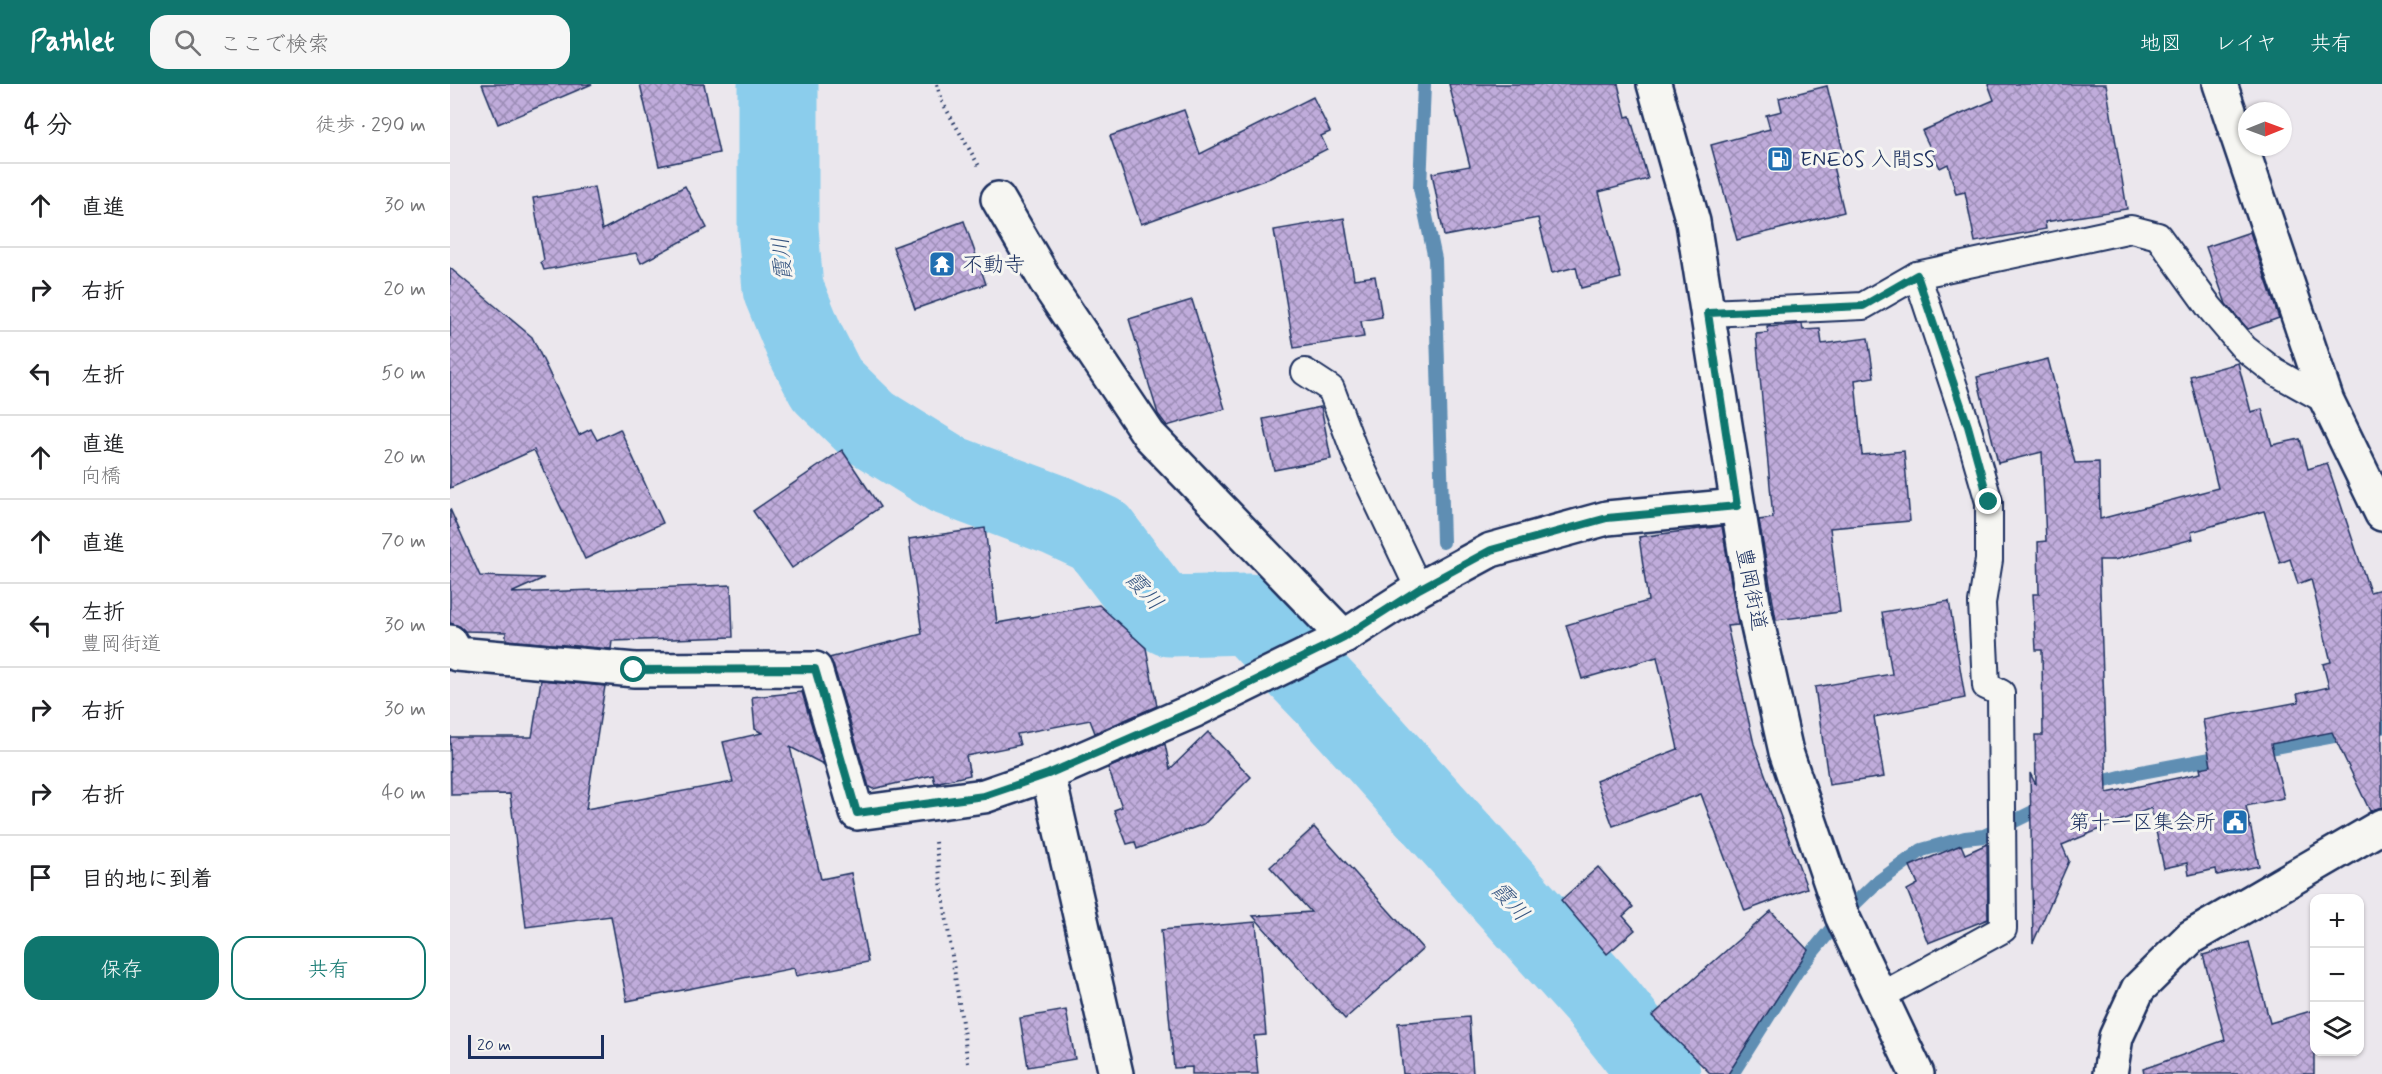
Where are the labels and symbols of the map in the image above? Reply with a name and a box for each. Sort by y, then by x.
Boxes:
north arrow [2238,102,2292,156]
fuel station icon: ENEOS 入間SS [1765,144,1795,174]
place label: ENEOS 入間SS [1800,146,1935,174]
water label: 霞川 [767,236,799,282]
temple icon: 不動寺 [927,249,957,279]
place label: 不動寺 [962,251,1025,279]
route end [1975,488,2001,514]
street label: 豊岡街道 [1729,545,1773,633]
water label: 霞川 [1118,566,1169,617]
route start [620,656,646,682]
public building icon: 第十一区集会所 [2220,807,2250,837]
place label: 第十一区集会所 [2069,809,2216,837]
water label: 霞川 [1484,877,1535,928]
scale bar [468,1032,604,1060]

